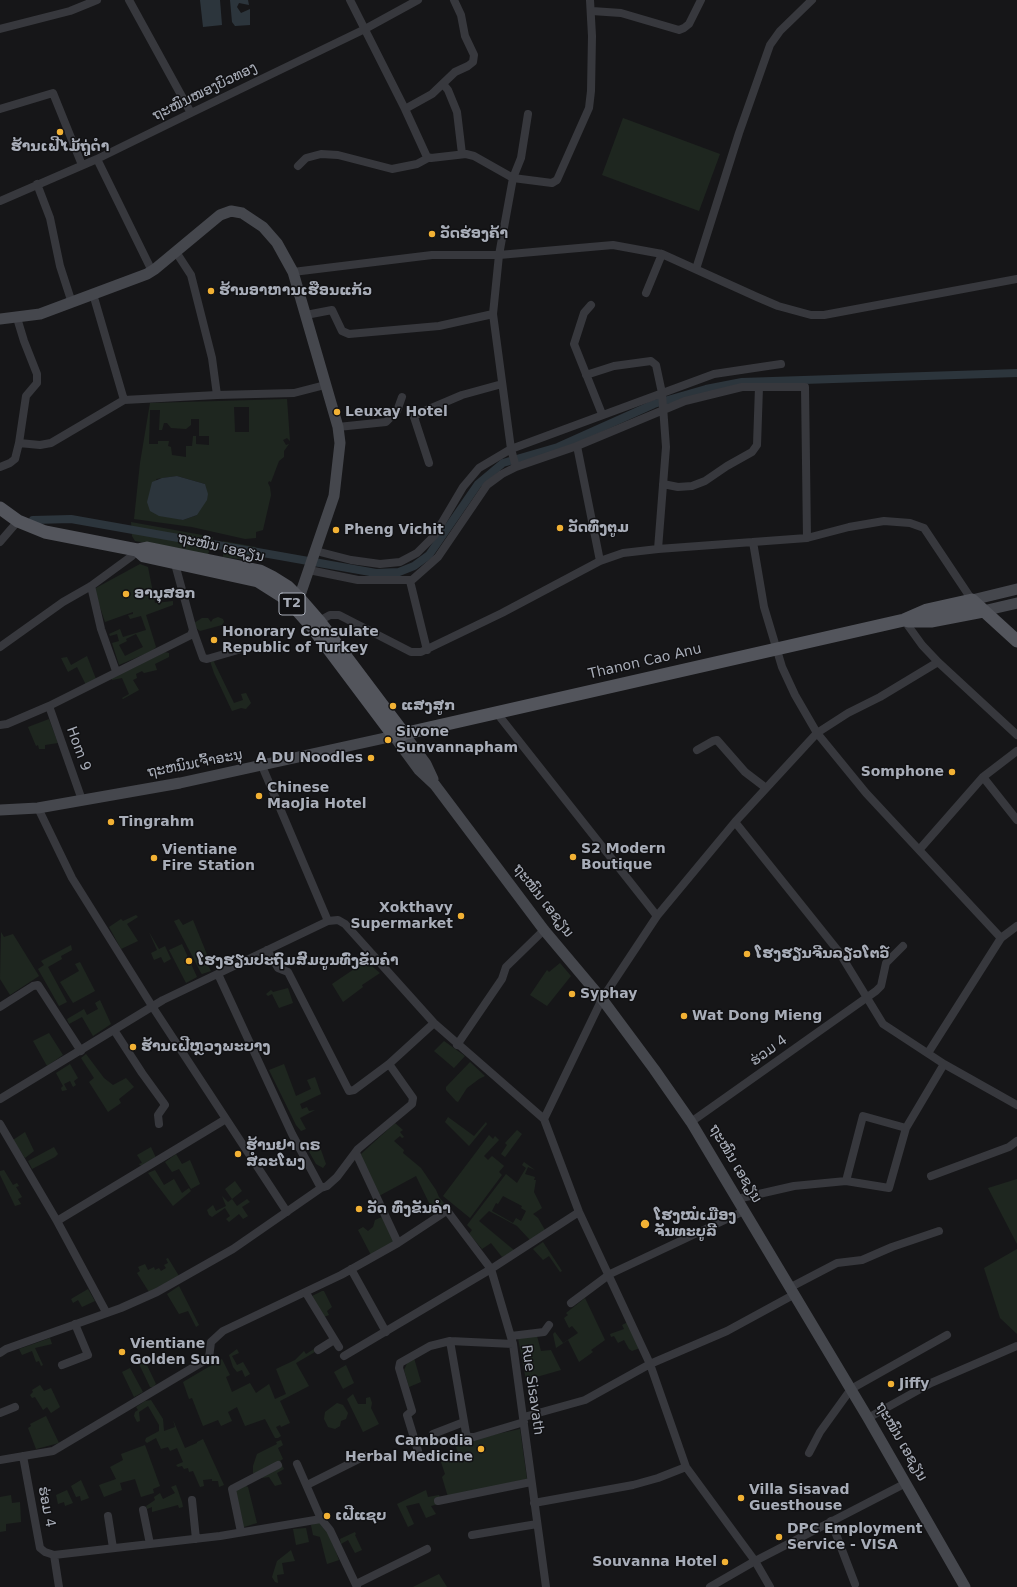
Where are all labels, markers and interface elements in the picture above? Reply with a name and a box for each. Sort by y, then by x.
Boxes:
street label: ຖະໜົນໜອງບົວທອງ [150,59,260,125]
marker: ຮ້ານເຟີໄມ້ຖູ່ດຳ [55,127,65,137]
place label: ຮ້ານເຟີໄມ້ຖູ່ດຳ [11,139,109,155]
place label: ວັດຮ່ອງຄ້າ [440,226,508,242]
marker: ວັດຮ່ອງຄ້າ [427,229,437,239]
place label: ຮ້ານອາຫານເຮືອນແກ້ວ [219,283,372,299]
marker: ຮ້ານອາຫານເຮືອນແກ້ວ [206,286,216,296]
place label: Leuxay Hotel [345,404,448,420]
marker: Leuxay Hotel [332,407,342,417]
place label: ວັດທົ່ງຕູມ [568,520,629,536]
place label: Pheng Vichit [344,522,444,538]
marker: ວັດທົ່ງຕູມ [555,523,565,533]
marker: Pheng Vichit [331,525,341,535]
street label: ຖະໜົນ ເອຊຽນ [176,530,266,566]
place label: ອານຸສອກ [134,586,196,602]
marker: ອານຸສອກ [121,589,131,599]
road number: T2 [279,593,305,615]
place label: Honorary Consulate Republic of Turkey [222,624,379,656]
marker: Honorary Consulate Republic of Turkey [209,635,219,645]
street label: Thanon Cao Anu [587,641,703,683]
place label: ແສງສູກ [401,698,455,714]
marker: ແສງສູກ [388,701,398,711]
street label: Hom 9 [62,724,94,774]
place label: Sivone Sunvannapham [396,724,518,756]
marker: Sivone Sunvannapham [383,735,393,745]
street label: ຖະຫນົນເຈົ້າອະນຸ [146,747,244,781]
place label: A DU Noodles [256,750,363,766]
marker: A DU Noodles [366,753,376,763]
place label: Somphone [861,764,944,780]
marker: Somphone [947,767,957,777]
place label: Chinese MaoJia Hotel [267,780,367,812]
marker: Chinese MaoJia Hotel [254,791,264,801]
place label: Tingrahm [119,814,194,830]
marker: Tingrahm [106,817,116,827]
place label: S2 Modern Boutique [581,841,666,874]
place label: Vientiane Fire Station [162,842,255,874]
marker: S2 Modern Boutique [568,852,578,862]
marker: Vientiane Fire Station [149,853,159,863]
street label: ຖະໜົນ ເອຊຽນ [509,861,577,941]
place label: Xokthavy Supermarket [350,900,453,932]
marker: Xokthavy Supermarket [456,911,466,921]
place label: ໂຮງຮຽນຈີນລຽວໂຕວ໌ [755,946,890,962]
marker: ໂຮງຮຽນຈີນລຽວໂຕວ໌ [742,949,752,959]
place label: ໂຮງຮຽນປະຖົມສົມບູນທົ່ງຂັນຄຳ [197,953,399,969]
marker: ໂຮງຮຽນປະຖົມສົມບູນທົ່ງຂັນຄຳ [184,956,194,966]
place label: Syphay [580,986,637,1002]
marker: Syphay [567,989,577,999]
place label: Wat Dong Mieng [692,1008,822,1024]
marker: Wat Dong Mieng [679,1011,689,1021]
street label: ຮ່ວມ 4 [747,1032,791,1070]
place label: ຮ້ານເຝີຫຼວງພະບາງ [141,1039,270,1055]
marker: ຮ້ານເຝີຫຼວງພະບາງ [128,1042,138,1052]
street label: ຖະໜົນ ເອຊຽນ [705,1122,765,1206]
place label: ຮ້ານຢາ ດຣ ສໍລະໂພງ [246,1138,320,1170]
marker: ຮ້ານຢາ ດຣ ສໍລະໂພງ [233,1149,243,1159]
place label: ວັດ ທົ່ງຂັນຄຳ [367,1201,451,1217]
marker: ວັດ ທົ່ງຂັນຄຳ [354,1204,364,1214]
place label: ໂຮງໝໍເມືອງ ຈັນທະບູລີ [654,1208,736,1240]
marker: ໂຮງໝໍເມືອງ ຈັນທະບູລີ [639,1218,651,1230]
place label: Vientiane Golden Sun [130,1336,220,1368]
street label: Rue Sisavath [517,1344,547,1436]
marker: Vientiane Golden Sun [117,1347,127,1357]
place label: Jiffy [899,1376,929,1392]
marker: Jiffy [886,1379,896,1389]
street label: ຖະໜົນ ເອຊຽນ [872,1400,930,1484]
place label: Cambodia Herbal Medicine [345,1433,473,1466]
marker: Cambodia Herbal Medicine [476,1444,486,1454]
place label: Villa Sisavad Guesthouse [749,1482,850,1514]
street label: ຮ່ອມ 4 [34,1485,58,1529]
marker: Villa Sisavad Guesthouse [736,1493,746,1503]
place label: ເຝີແຊບ [335,1508,386,1524]
marker: ເຝີແຊບ [322,1511,332,1521]
place label: DPC Employment Service - VISA [787,1521,922,1554]
marker: DPC Employment Service - VISA [774,1532,784,1542]
place label: Souvanna Hotel [592,1554,717,1570]
marker: Souvanna Hotel [720,1557,730,1567]

